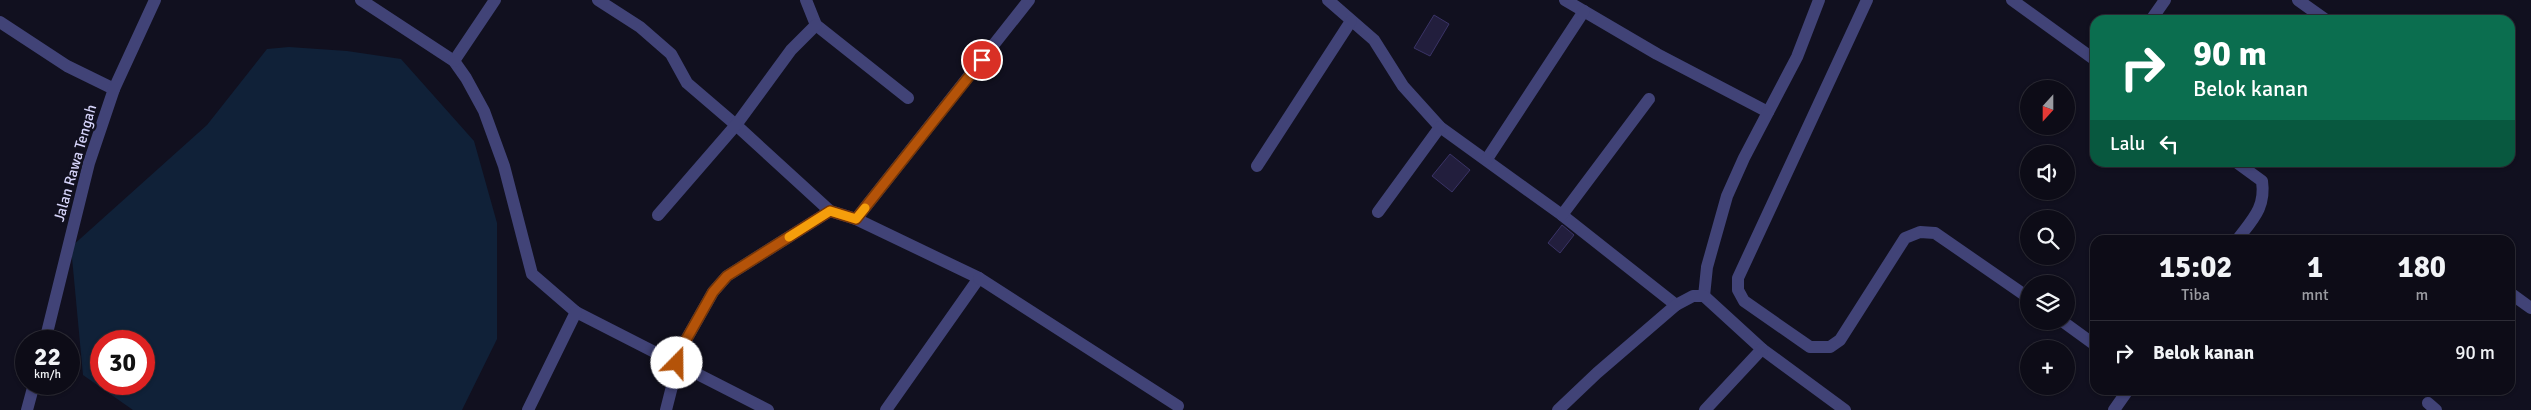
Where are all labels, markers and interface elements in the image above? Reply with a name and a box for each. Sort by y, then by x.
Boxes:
text: 90 m [2193,32,2267,75]
icon: right [2110,35,2175,100]
pin [961,39,1003,81]
icon: arrive [968,46,996,74]
text: Belok kanan [2193,75,2308,102]
north arrow [2020,80,2075,135]
map controls [2020,80,2075,395]
street label: Jalan Rawa Tengah [50,102,100,224]
icon: left [2155,130,2183,158]
text: Lalu [2110,132,2145,156]
button: sound [2020,145,2075,200]
button: search [2020,210,2075,265]
text: 15:02 [2159,249,2233,286]
text: 1 [2307,249,2323,286]
text: 180 [2397,249,2446,286]
button: layers [2020,275,2075,330]
text: Tiba [2181,285,2210,305]
text: mnt [2301,285,2329,305]
text: m [2415,285,2428,305]
speed limit sign: 30 [90,330,155,395]
position arrow [650,336,702,388]
icon: right [2110,339,2138,367]
button: + [2020,340,2075,395]
text: 22 [34,341,61,372]
text: Belok kanan [2153,341,2254,365]
text: 90 m [2455,341,2495,365]
text: km/h [34,367,61,382]

